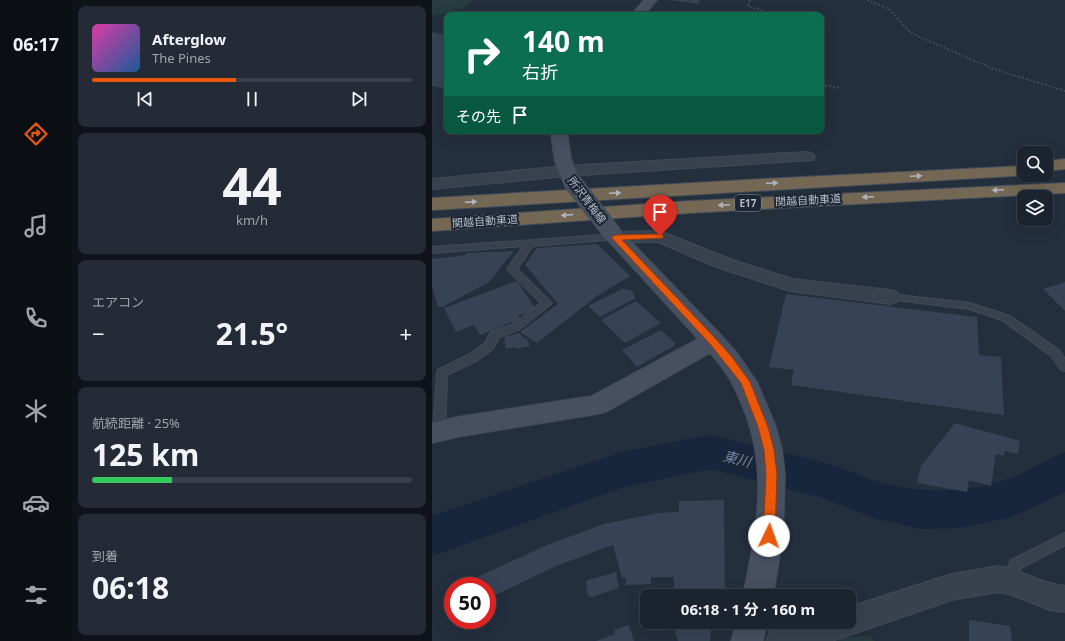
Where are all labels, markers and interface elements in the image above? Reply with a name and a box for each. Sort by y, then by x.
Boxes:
text: 140 m [522,22,605,60]
icon: right [456,28,508,80]
text: Afterglow [152,29,226,49]
text: 06:17 [13,32,59,56]
text: The Pines [152,49,211,67]
text: 右折 [522,60,558,84]
icon: previous [134,88,156,110]
icon: pause [241,88,263,110]
icon: next [348,88,370,110]
icon: arrive [509,104,531,126]
text: その先 [456,106,501,126]
icon: directions [22,120,50,148]
map controls [1017,146,1053,226]
button: search [1017,146,1053,182]
text: 44 [222,149,282,220]
street label: 所沢青梅線 [565,173,610,226]
one-way arrow [910,173,922,180]
one-way arrow [766,180,778,187]
one-way arrow [992,187,1004,194]
one-way arrow [609,189,621,196]
street label: 関越自動車道 [775,190,841,209]
button: layers [1017,190,1053,226]
one-way arrow [862,193,874,200]
pin [643,195,677,236]
road number: E17 [735,195,761,211]
one-way arrow [465,198,477,205]
icon: arrive [649,201,671,223]
one-way arrow [718,201,730,208]
text: km/h [236,211,268,229]
street label: 関越自動車道 [452,211,518,230]
icon: music [22,212,50,240]
one-way arrow [561,212,573,219]
text: エアコン [92,293,144,311]
icon: phone [22,304,50,332]
text: 21.5° [216,313,288,354]
text: − [92,318,105,348]
text: + [399,318,412,348]
icon: climate [22,397,50,425]
text: 航続距離 · 25% [92,414,180,432]
text: 125 km [92,434,199,475]
water label: 東川 [721,446,755,472]
icon: car [22,489,50,517]
position arrow [748,515,790,557]
text: 到着 [92,547,118,565]
text: 06:18 [92,567,169,608]
speed limit sign: 50 [444,577,496,629]
icon: filters [22,581,50,609]
text: 06:18 · 1 分 · 160 m [681,599,815,619]

